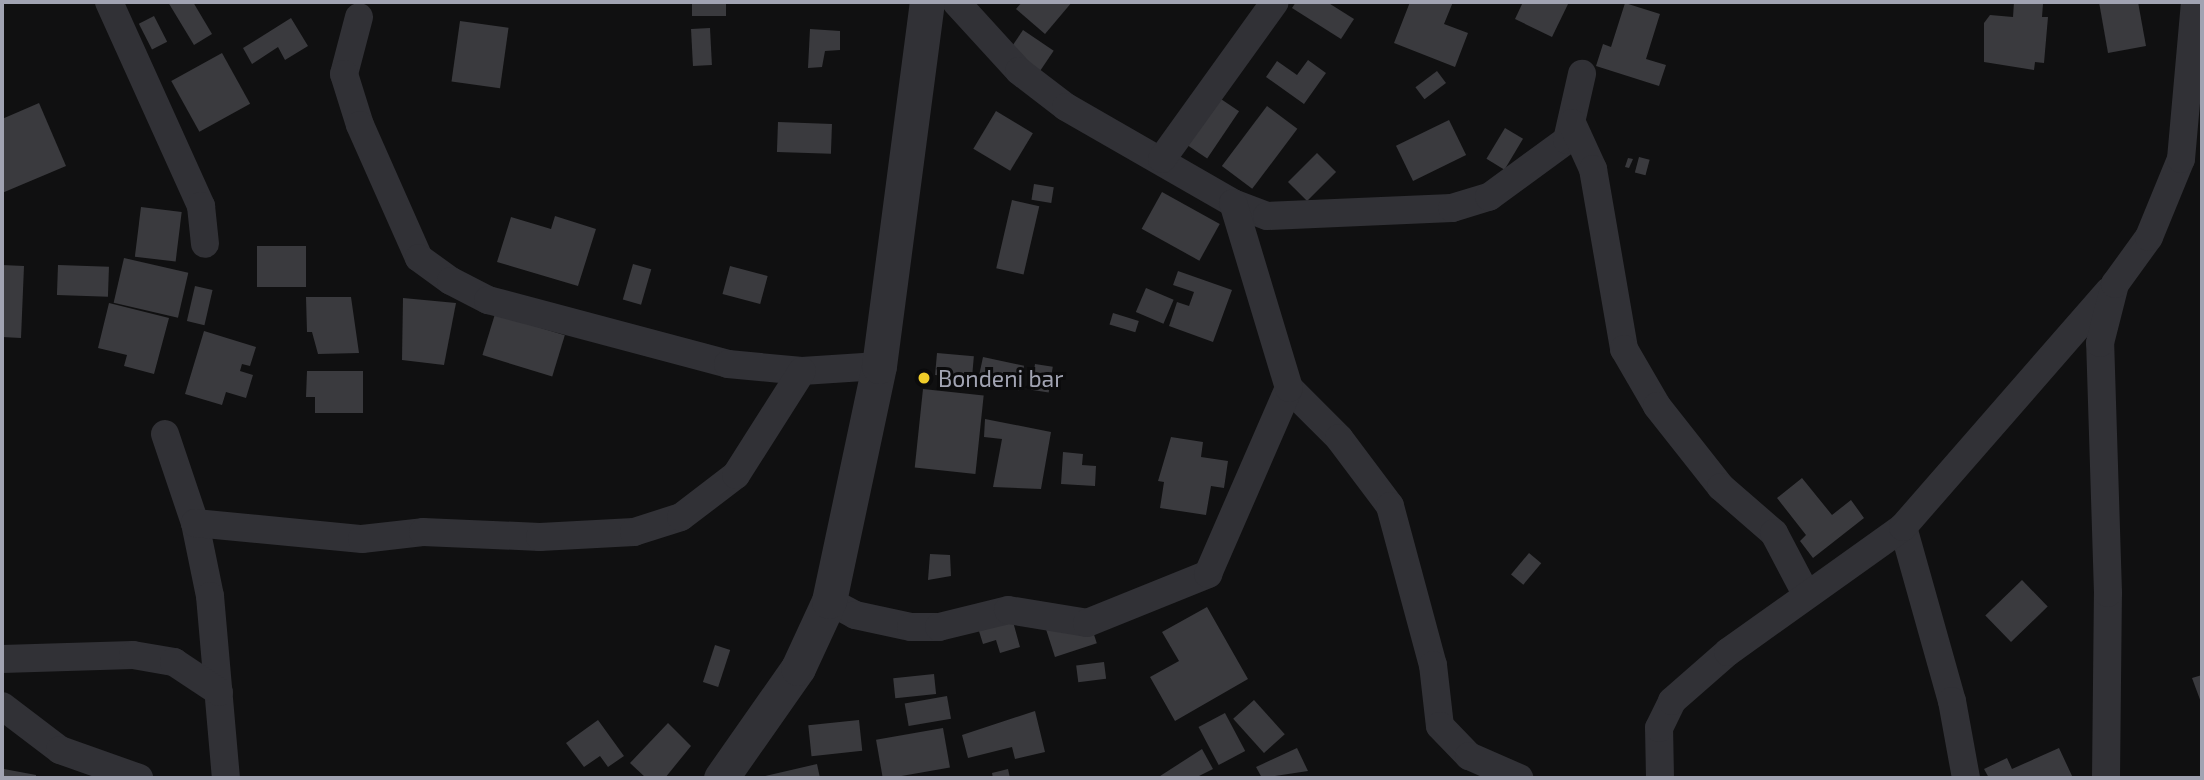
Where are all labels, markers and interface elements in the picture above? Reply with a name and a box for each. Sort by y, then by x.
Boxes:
place label: Bondeni bar [938,364,1063,392]
marker: Bondeni bar [916,370,932,386]

